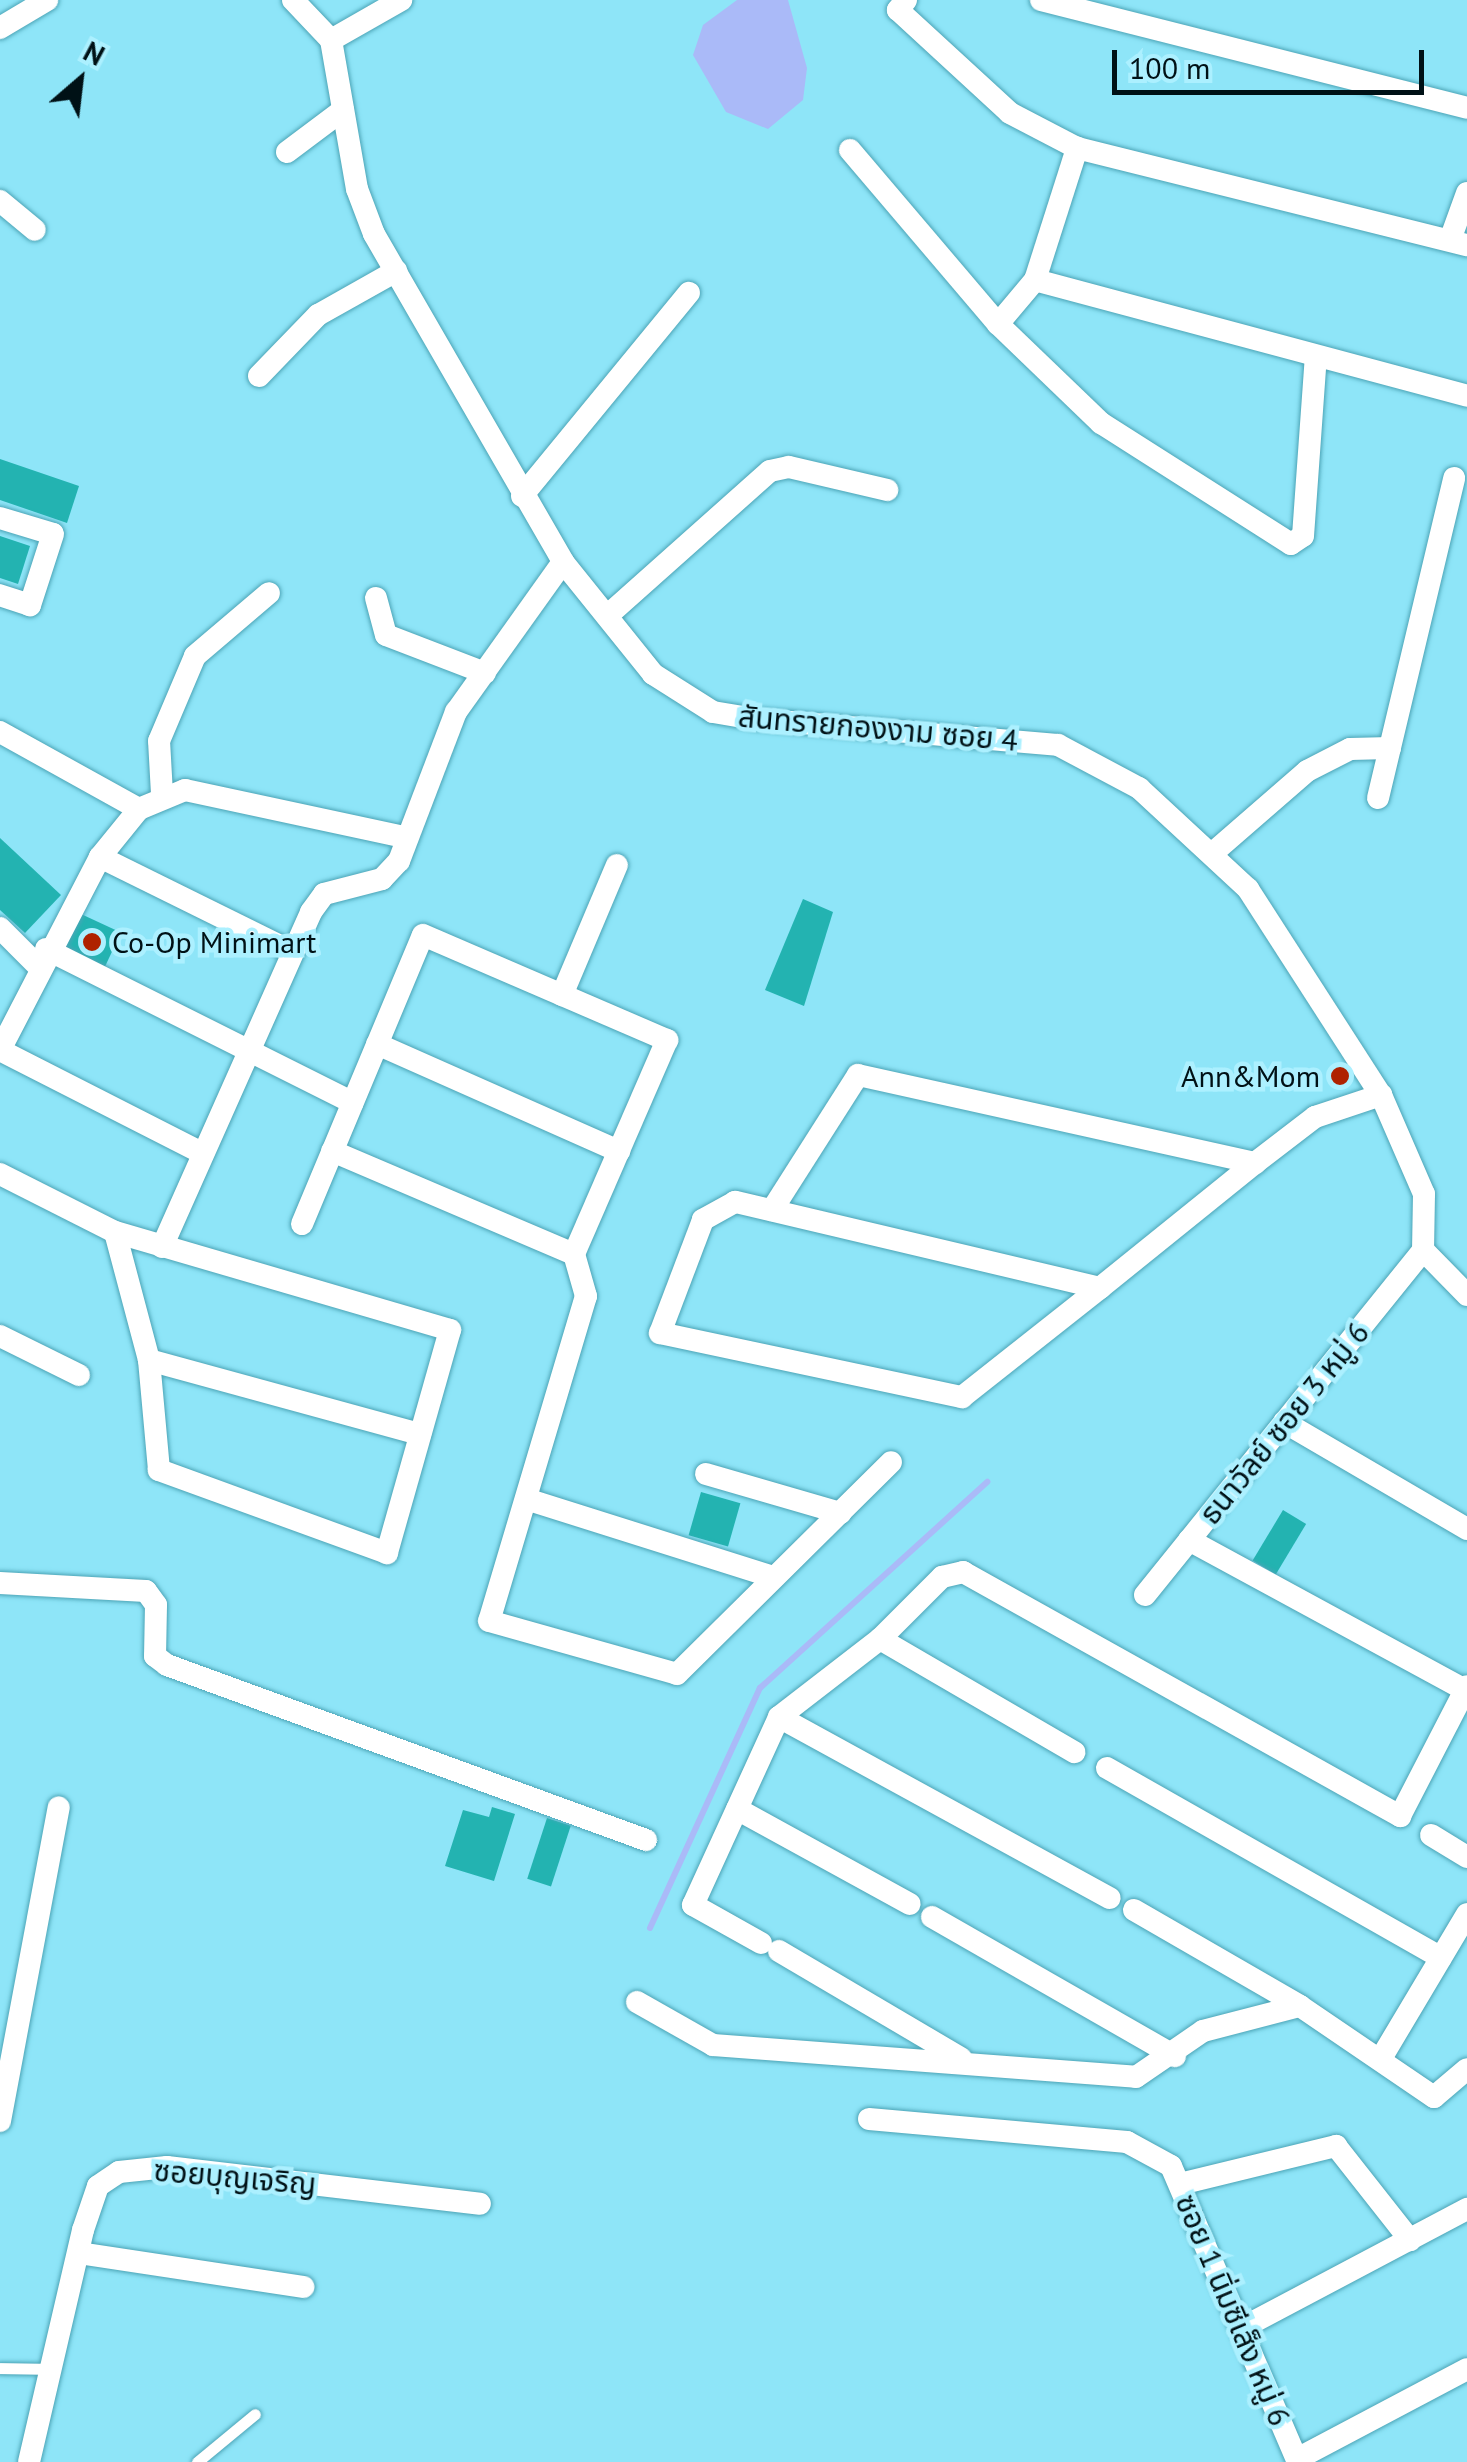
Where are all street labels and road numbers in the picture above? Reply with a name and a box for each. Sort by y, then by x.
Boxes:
street label: สันทรายกองงาม ซอย 4 [737,698,1019,758]
street label: ธนาวัลย์ ซอย 3 หมู่ 6 [1192,1315,1376,1531]
street label: ซอยบุญเจริญ [152,2152,318,2202]
street label: ซอย 1 นิ่มซีเส็ง หมู่ 6 [1168,2189,1298,2431]

